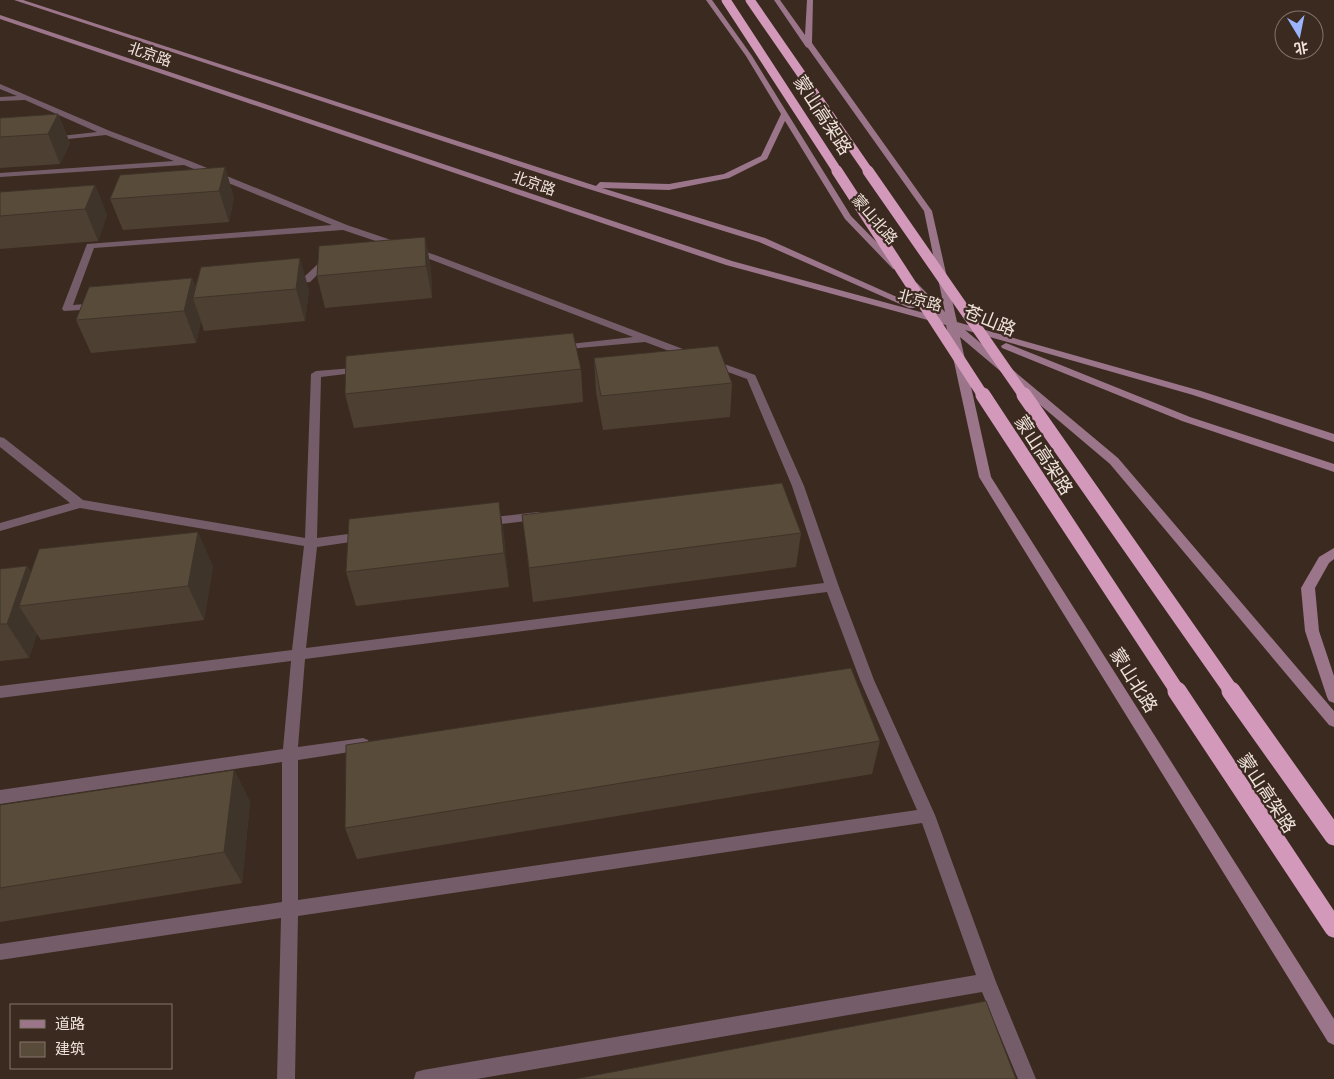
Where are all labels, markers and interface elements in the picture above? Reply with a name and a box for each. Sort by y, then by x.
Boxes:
north arrow [1274,10,1324,60]
street label: 北京路 [126,39,174,69]
text: 北 [1293,39,1310,57]
street label: 蒙山高架路 [790,72,856,158]
street label: 北京路 [510,168,558,198]
street label: 蒙山北路 [849,191,901,247]
street label: 北京路 [896,286,944,314]
street label: 苍山路 [961,300,1019,340]
street label: 蒙山高架路 [1011,412,1077,498]
street label: 蒙山北路 [1106,644,1162,716]
street label: 蒙山高架路 [1234,750,1300,836]
legend [10,1004,172,1069]
text: 道路 [55,1015,85,1032]
text: 建筑 [55,1040,85,1057]

